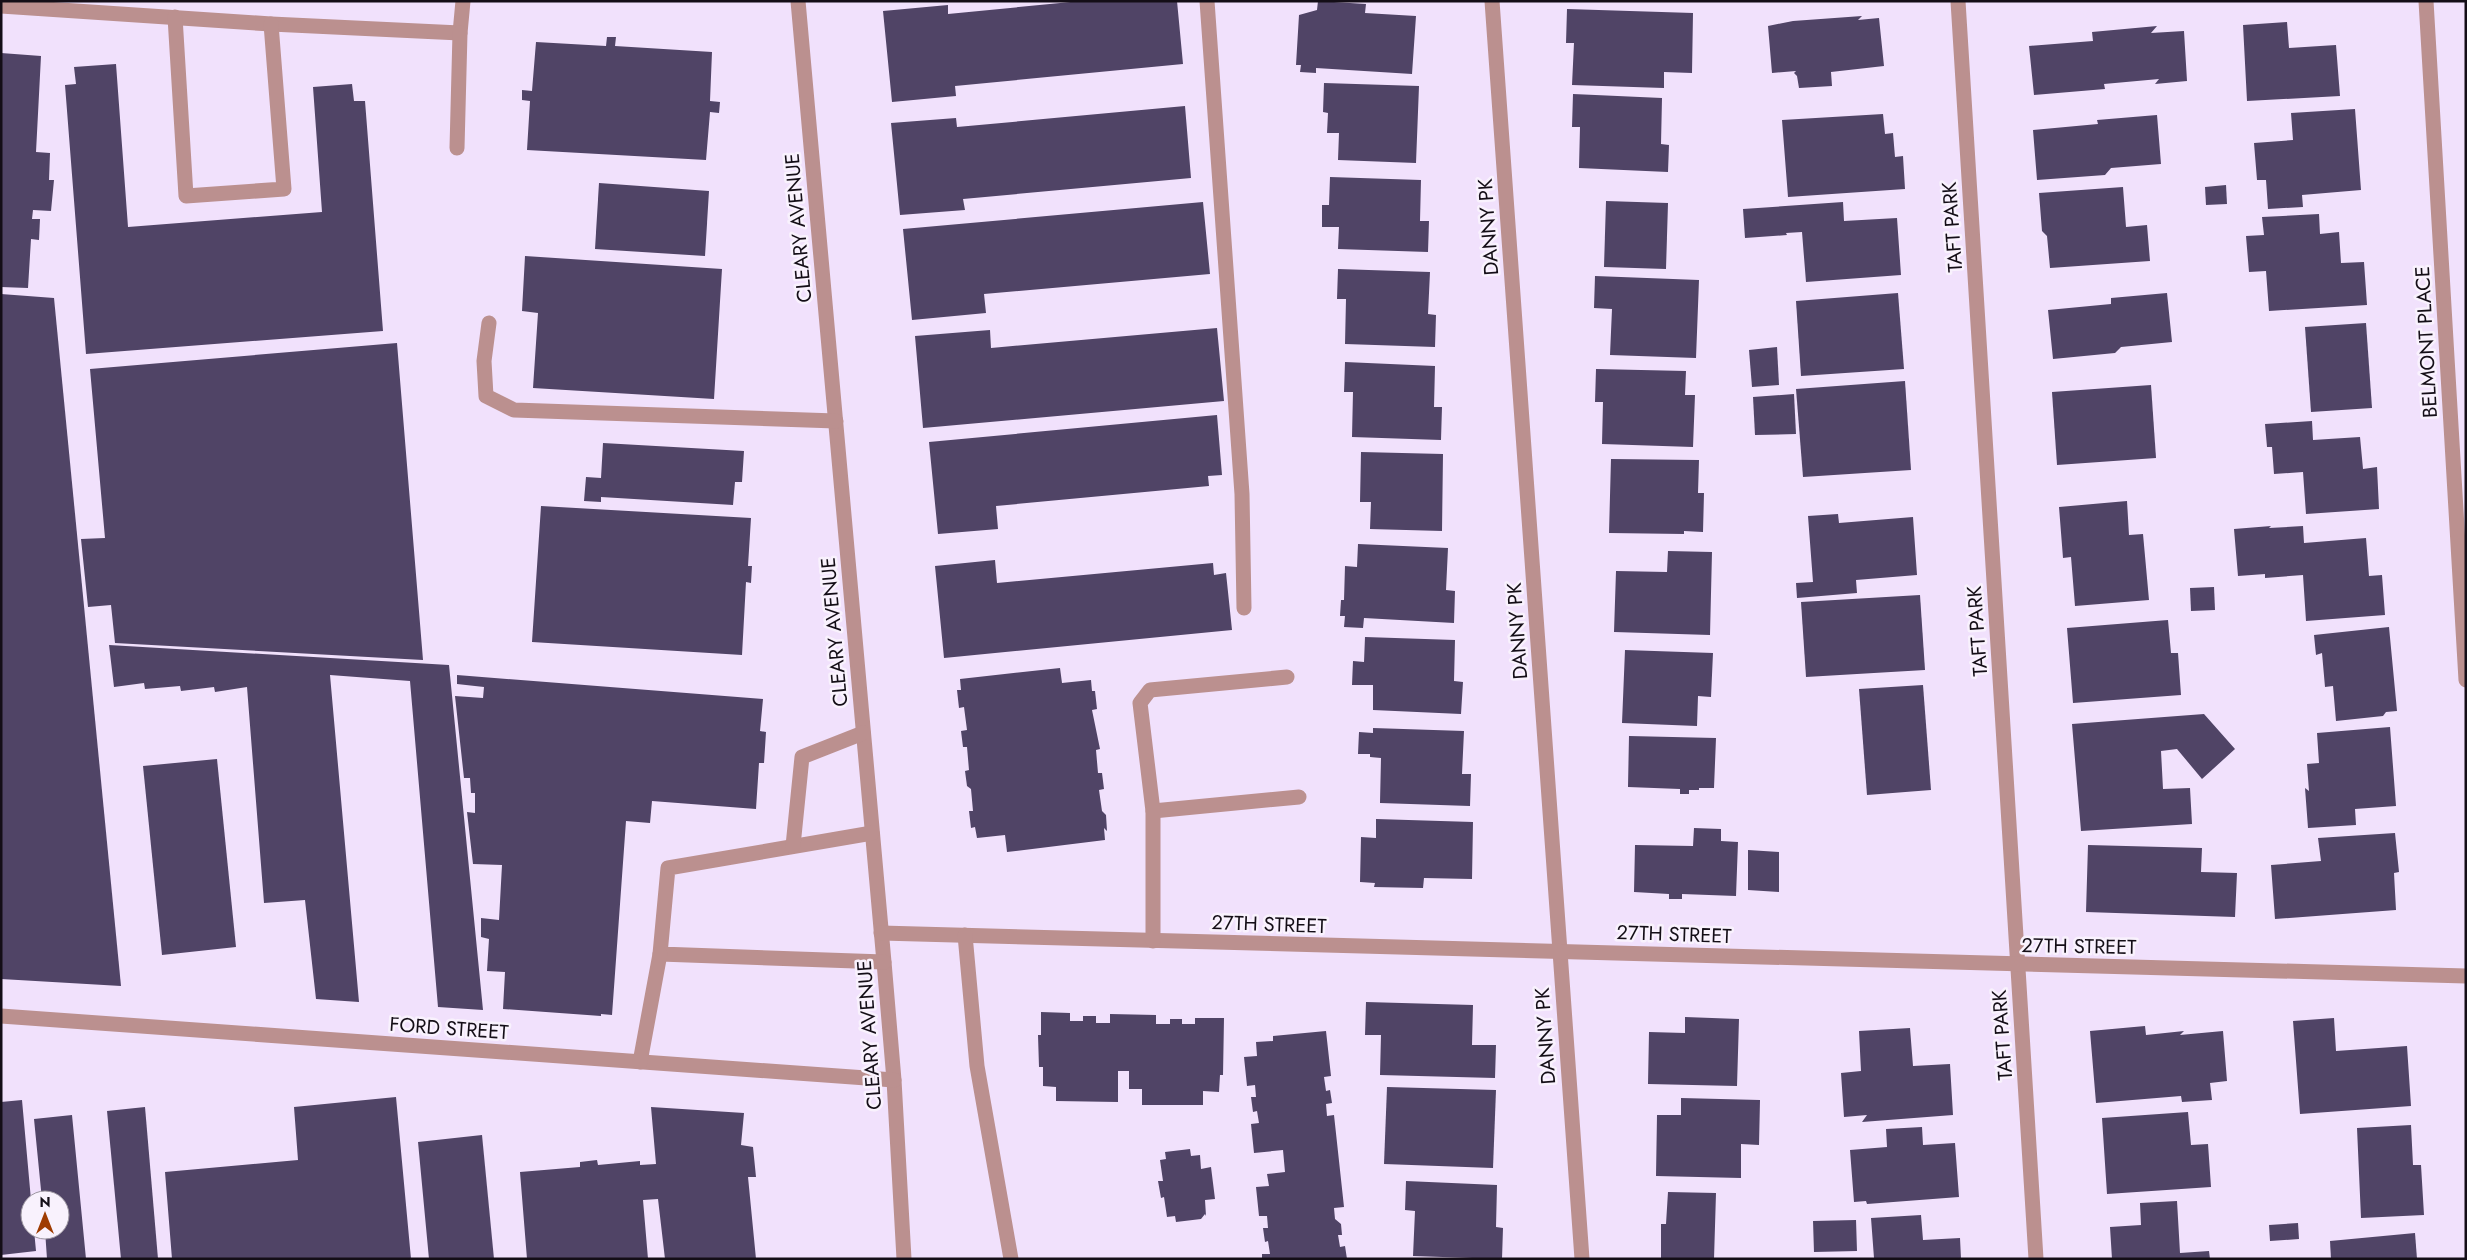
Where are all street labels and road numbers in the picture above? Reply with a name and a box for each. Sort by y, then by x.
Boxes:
street label: CLEARY AVENUE [778,152,819,304]
street label: DANNY PK [1471,177,1506,276]
street label: TAFT PARK [1935,180,1970,273]
street label: BELMONT PLACE [2408,265,2445,419]
street label: CLEARY AVENUE [814,556,855,708]
street label: DANNY PK [1500,581,1535,680]
street label: TAFT PARK [1960,584,1995,677]
street label: 27TH STREET [1211,908,1328,941]
street label: 27TH STREET [1616,918,1733,951]
street label: 27TH STREET [2021,931,2137,962]
street label: CLEARY AVENUE [850,959,889,1111]
street label: DANNY PK [1528,986,1563,1085]
street label: TAFT PARK [1985,988,2020,1081]
street label: FORD STREET [388,1010,510,1047]

